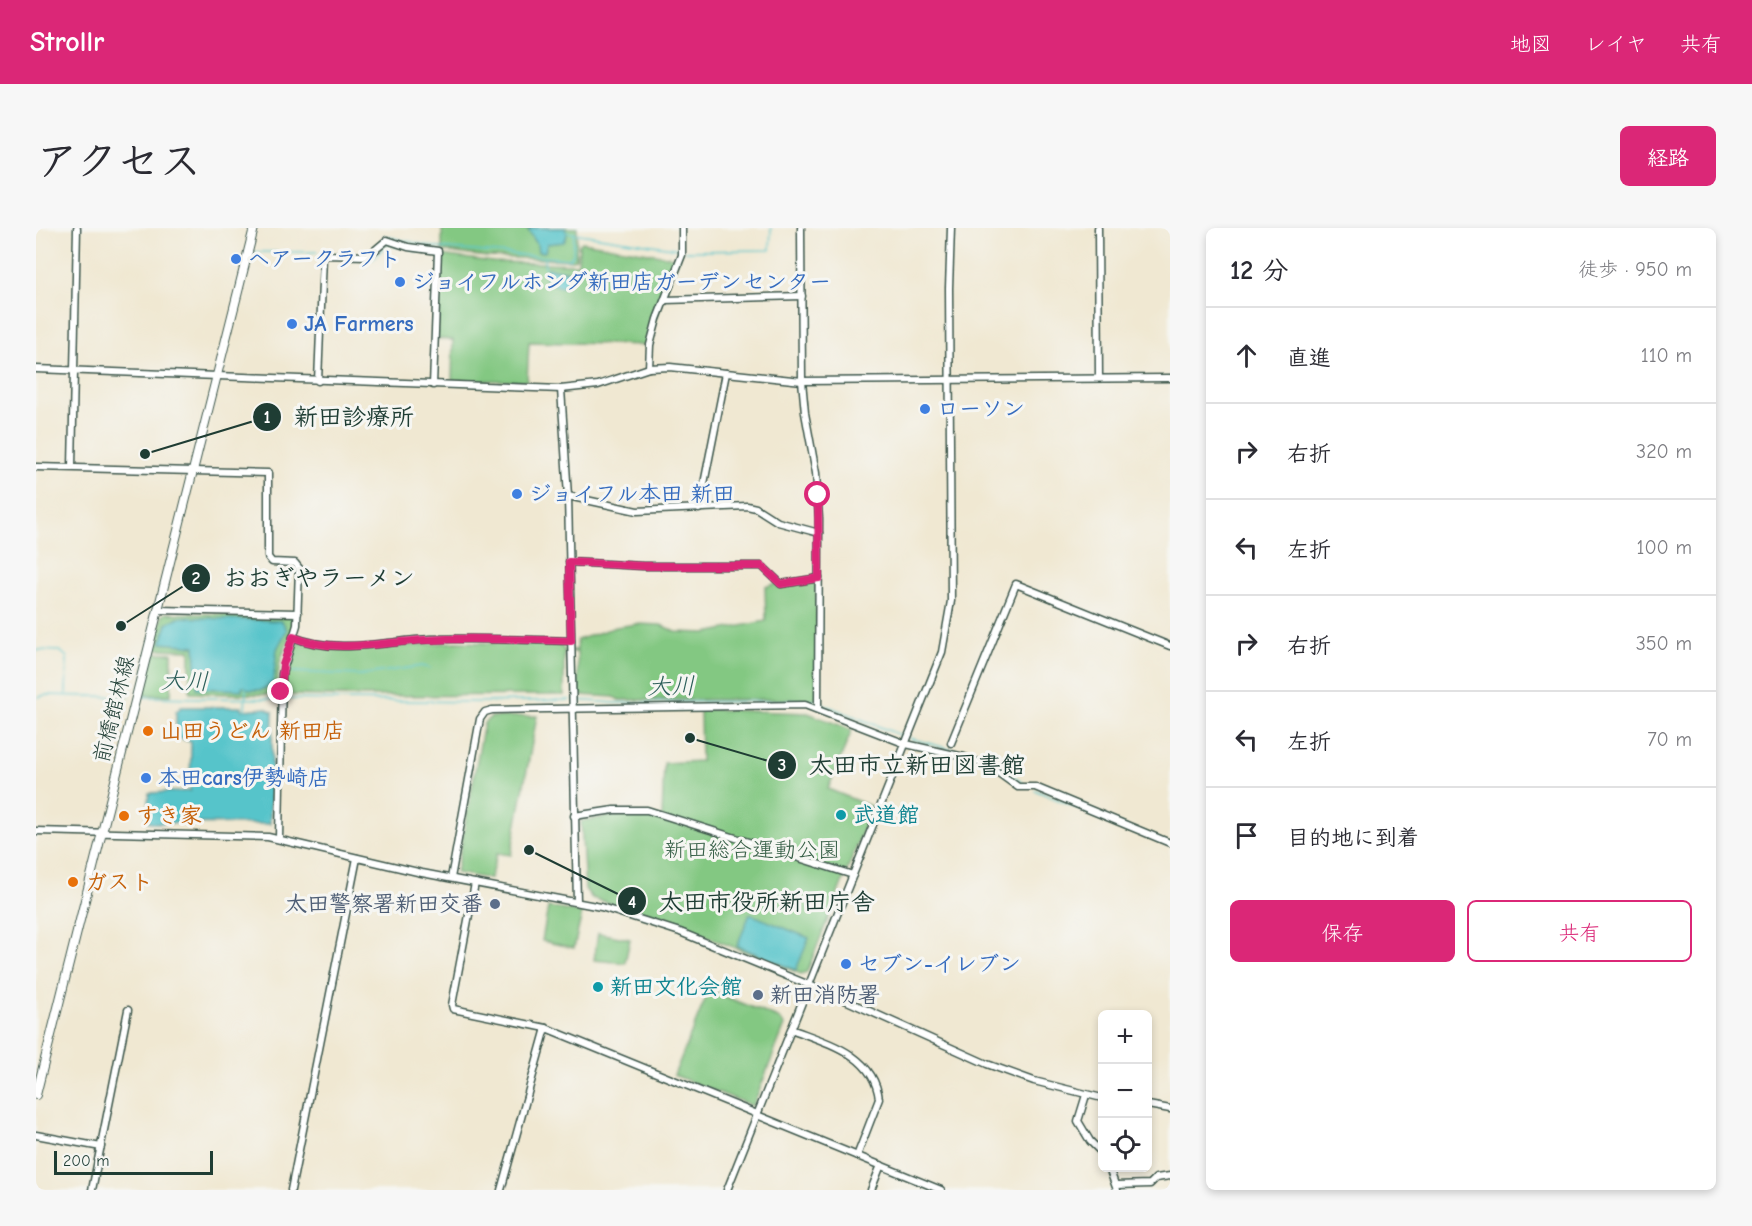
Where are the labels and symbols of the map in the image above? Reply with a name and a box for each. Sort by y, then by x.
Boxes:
place label: ヘアークラフト [248,246,401,272]
marker: ヘアークラフト [229,252,243,266]
place label: ジョイフルホンダ新田店ガーデンセンター [412,269,831,295]
marker: ジョイフルホンダ新田店ガーデンセンター [393,275,407,289]
place label: JA Farmers [304,311,414,337]
marker: JA Farmers [285,317,299,331]
callout: 新田診療所 [252,396,426,438]
place label: ローソン [937,396,1025,422]
marker: ローソン [918,402,932,416]
text: 新田診療所 [294,403,414,431]
text: 1 [263,407,271,428]
place label: ジョイフル本田 新田 [529,481,734,507]
route start [804,481,830,507]
marker: ジョイフル本田 新田 [510,487,524,501]
callout: おおぎやラーメン [181,557,427,599]
text: おおぎやラーメン [223,564,415,592]
text: 2 [192,568,201,589]
street label: 前橋館林線 [88,652,140,766]
water label: 大川 [161,667,209,695]
water label: 大川 [647,672,695,700]
route end [267,678,293,704]
place label: 山田うどん 新田店 [160,718,345,744]
marker: 山田うどん 新田店 [141,724,155,738]
callout: 太田市立新田図書館 [767,744,1037,786]
text: 太田市立新田図書館 [809,751,1025,779]
text: 3 [778,755,786,776]
place label: 本田cars伊勢崎店 [158,765,330,791]
marker: 本田cars伊勢崎店 [139,771,153,785]
place label: 武道館 [853,802,919,828]
place label: すき家 [136,803,202,829]
marker: 武道館 [834,808,848,822]
marker: すき家 [117,809,131,823]
park label: 新田総合運動公園 [664,837,840,863]
place label: ガスト [85,869,153,895]
marker: ガスト [66,875,80,889]
callout: 太田市役所新田庁舎 [617,880,887,922]
text: 太田市役所新田庁舎 [659,888,875,916]
place label: 太田警察署新田交番 [285,891,483,917]
text: 4 [628,892,636,913]
marker: 太田警察署新田交番 [488,897,502,911]
place label: セブン-イレブン [858,951,1021,977]
marker: セブン-イレブン [839,957,853,971]
place label: 新田文化会館 [610,974,742,1000]
marker: 新田文化会館 [591,980,605,994]
place label: 新田消防署 [770,982,880,1008]
marker: 新田消防署 [751,988,765,1002]
scale bar [54,1148,213,1176]

